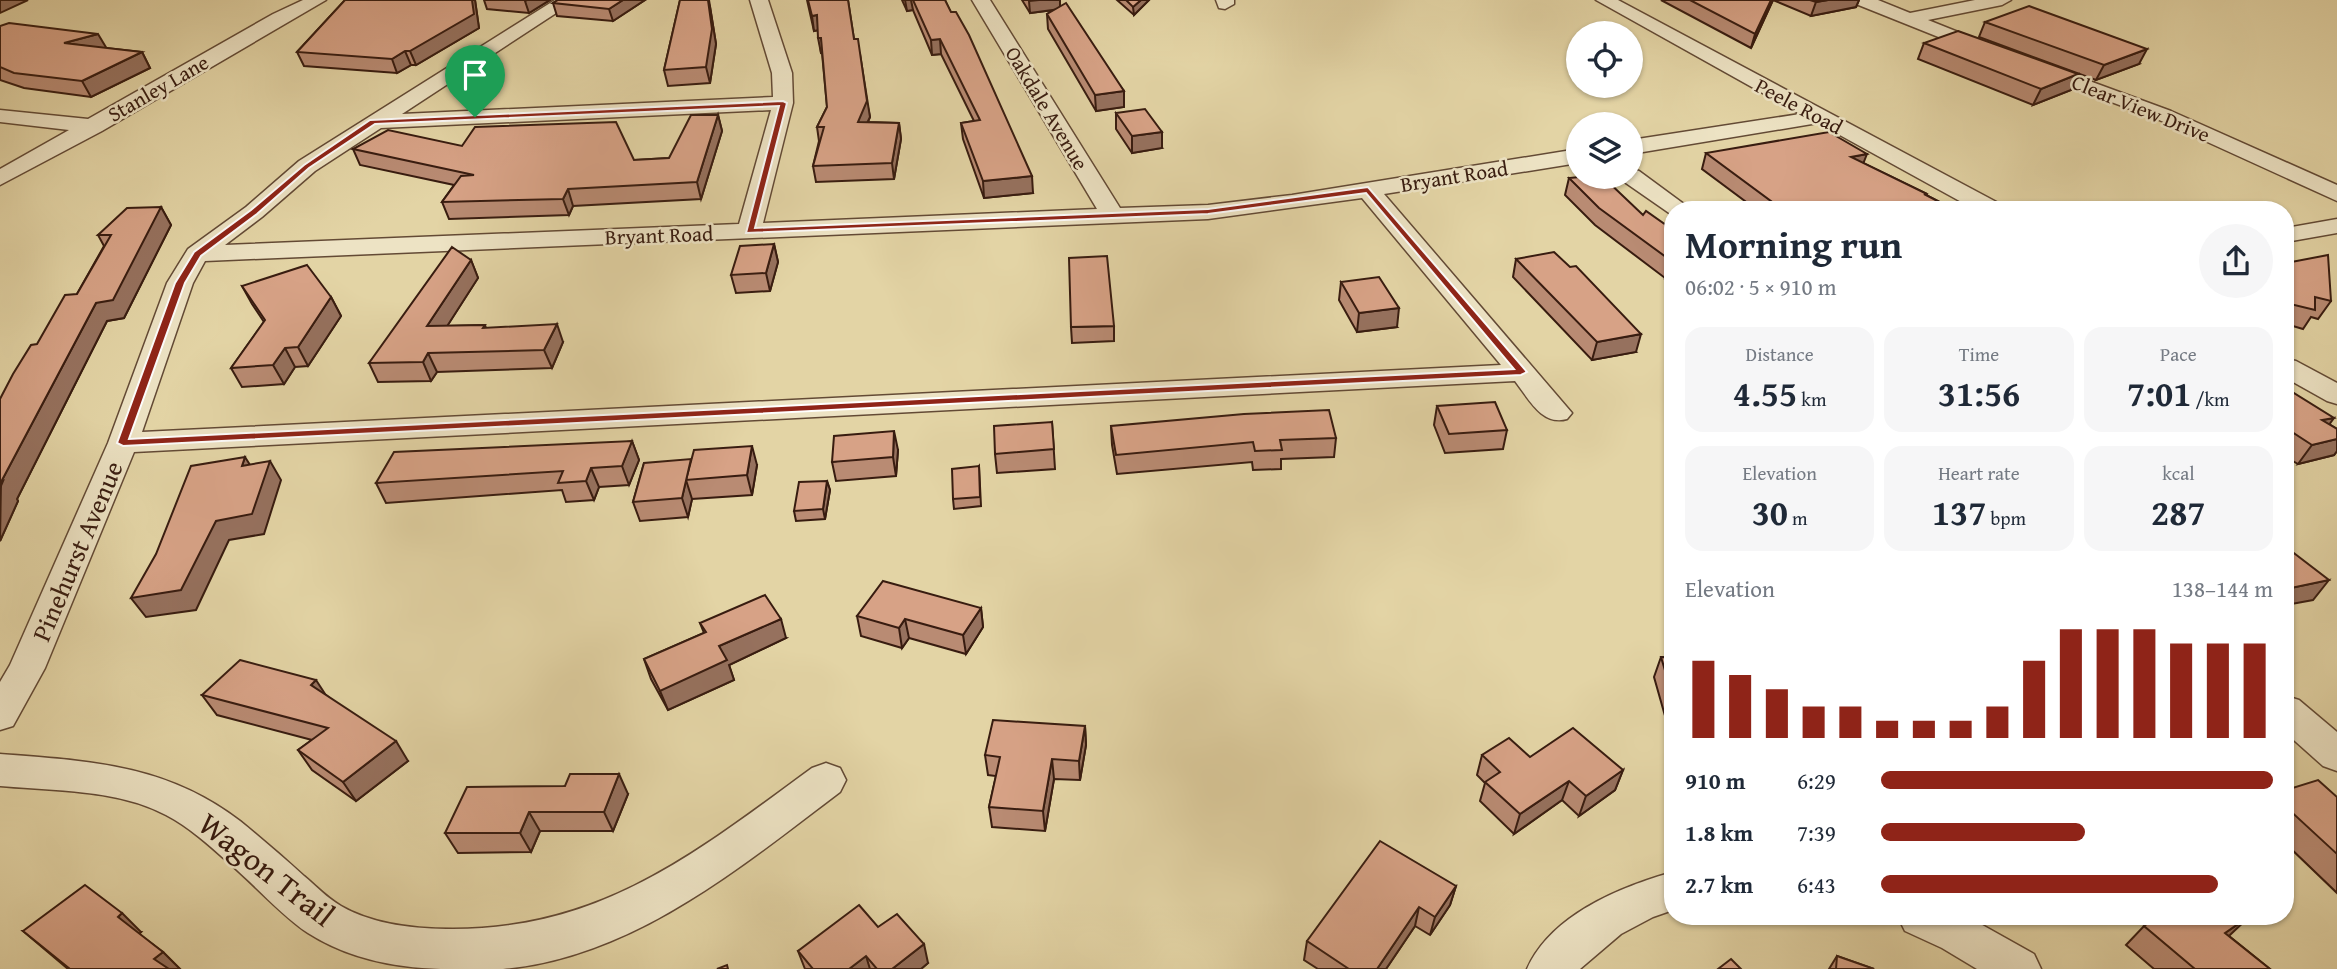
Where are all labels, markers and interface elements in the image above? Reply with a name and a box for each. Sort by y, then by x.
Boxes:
map controls [1566,21,1643,189]
button: locate [1566,21,1643,98]
street label: Oakdale Avenue [998,40,1096,176]
pin [445,45,505,117]
street label: Stanley Lane [102,46,214,129]
icon: arrive [456,56,494,94]
street label: Clear View Drive [2067,66,2215,150]
street label: Peele Road [1750,70,1849,142]
button: layers [1566,112,1643,189]
street label: Bryant Road [1398,152,1511,200]
text: Morning run [1685,216,1902,272]
street label: Bryant Road [604,218,714,252]
button: share [2199,224,2273,298]
text: 06:02 · 5 × 910 m [1685,270,1837,303]
text: Distance [1746,340,1814,368]
text: Time [1959,340,1999,368]
text: Pace [2160,340,2197,368]
text: 4.55 [1733,368,1797,419]
text: 31:56 [1938,368,2020,419]
text: 7:01 [2127,368,2191,419]
text: km [1797,385,1826,413]
text: /km [2191,385,2230,413]
street label: Pinehurst Avenue [21,455,133,647]
text: Elevation [1742,459,1817,487]
text: Heart rate [1938,459,2020,487]
text: kcal [2162,459,2195,487]
text: 30 [1752,487,1788,538]
text: 137 [1932,487,1986,538]
text: 287 [2151,487,2206,538]
text: m [1788,504,1808,532]
text: bpm [1986,504,2026,532]
text: Elevation [1685,572,1775,605]
text: 138–144 m [2172,572,2273,605]
text: 910 m [1685,764,1746,797]
text: 6:29 [1797,764,1836,797]
street label: Wagon Trail [189,801,345,937]
text: 1.8 km [1685,816,1753,849]
text: 7:39 [1797,816,1836,849]
text: 2.7 km [1685,868,1753,901]
text: 6:43 [1797,868,1836,901]

